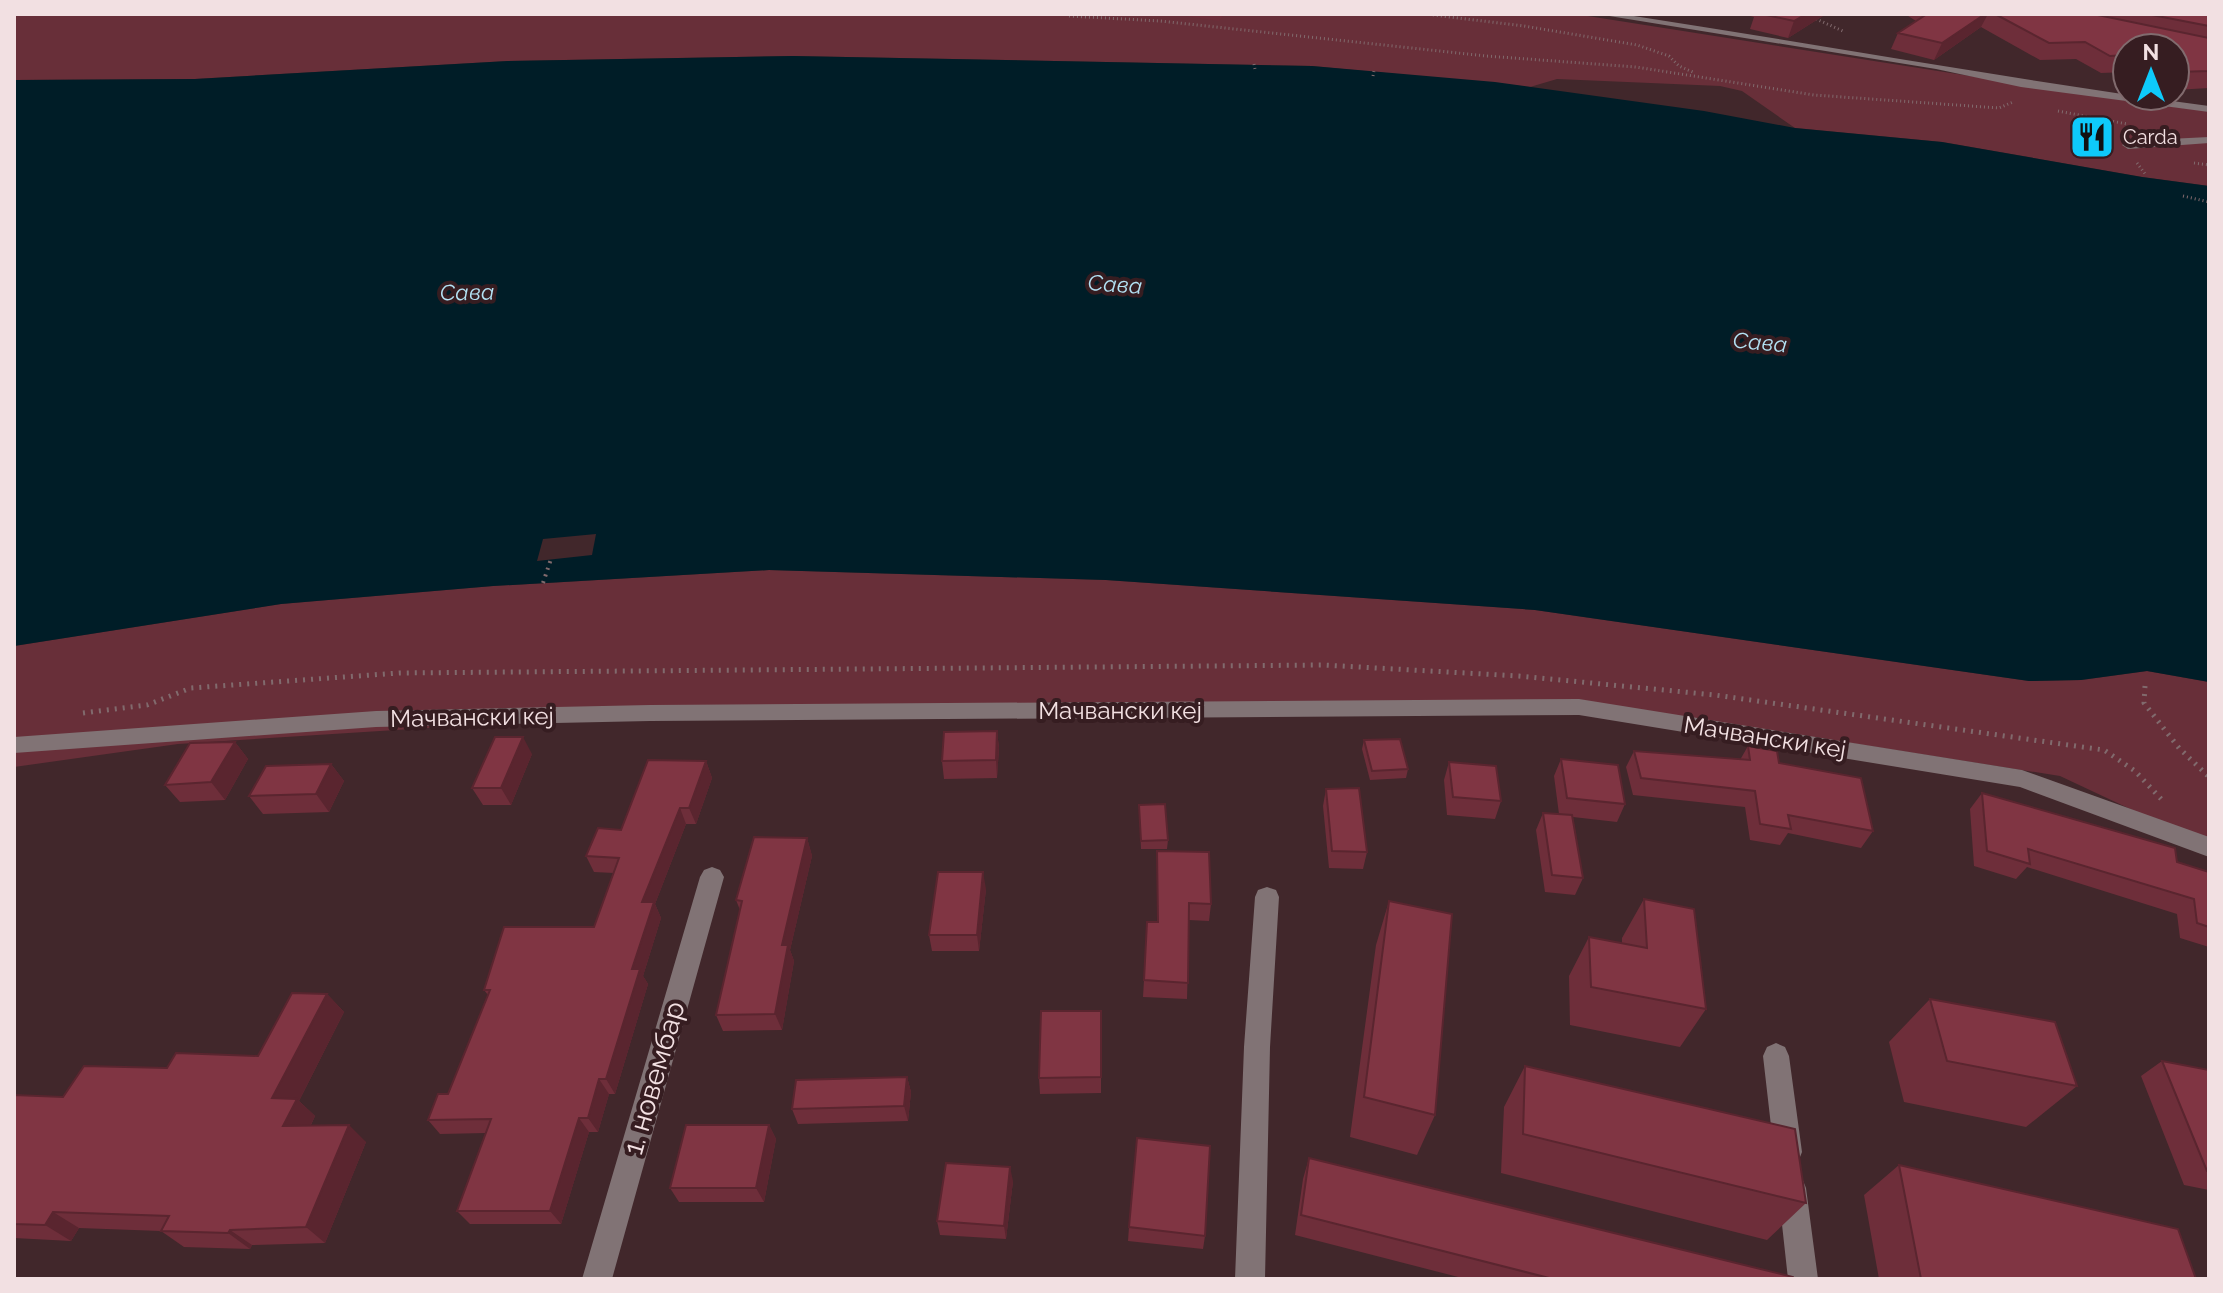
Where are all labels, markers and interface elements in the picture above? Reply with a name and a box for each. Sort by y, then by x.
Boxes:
north arrow [2111,32,2191,112]
text: N [2143,39,2159,65]
restaurant icon: Carda [2068,113,2116,161]
place label: Carda [2123,125,2178,149]
water label: Сава [1087,269,1143,299]
water label: Сава [440,279,494,305]
water label: Сава [1732,327,1788,357]
street label: Мачвански кеј [1038,696,1202,725]
street label: Мачвански кеј [390,701,554,733]
street label: Мачвански кеј [1682,710,1848,764]
street label: 1. новембар [616,998,692,1158]

